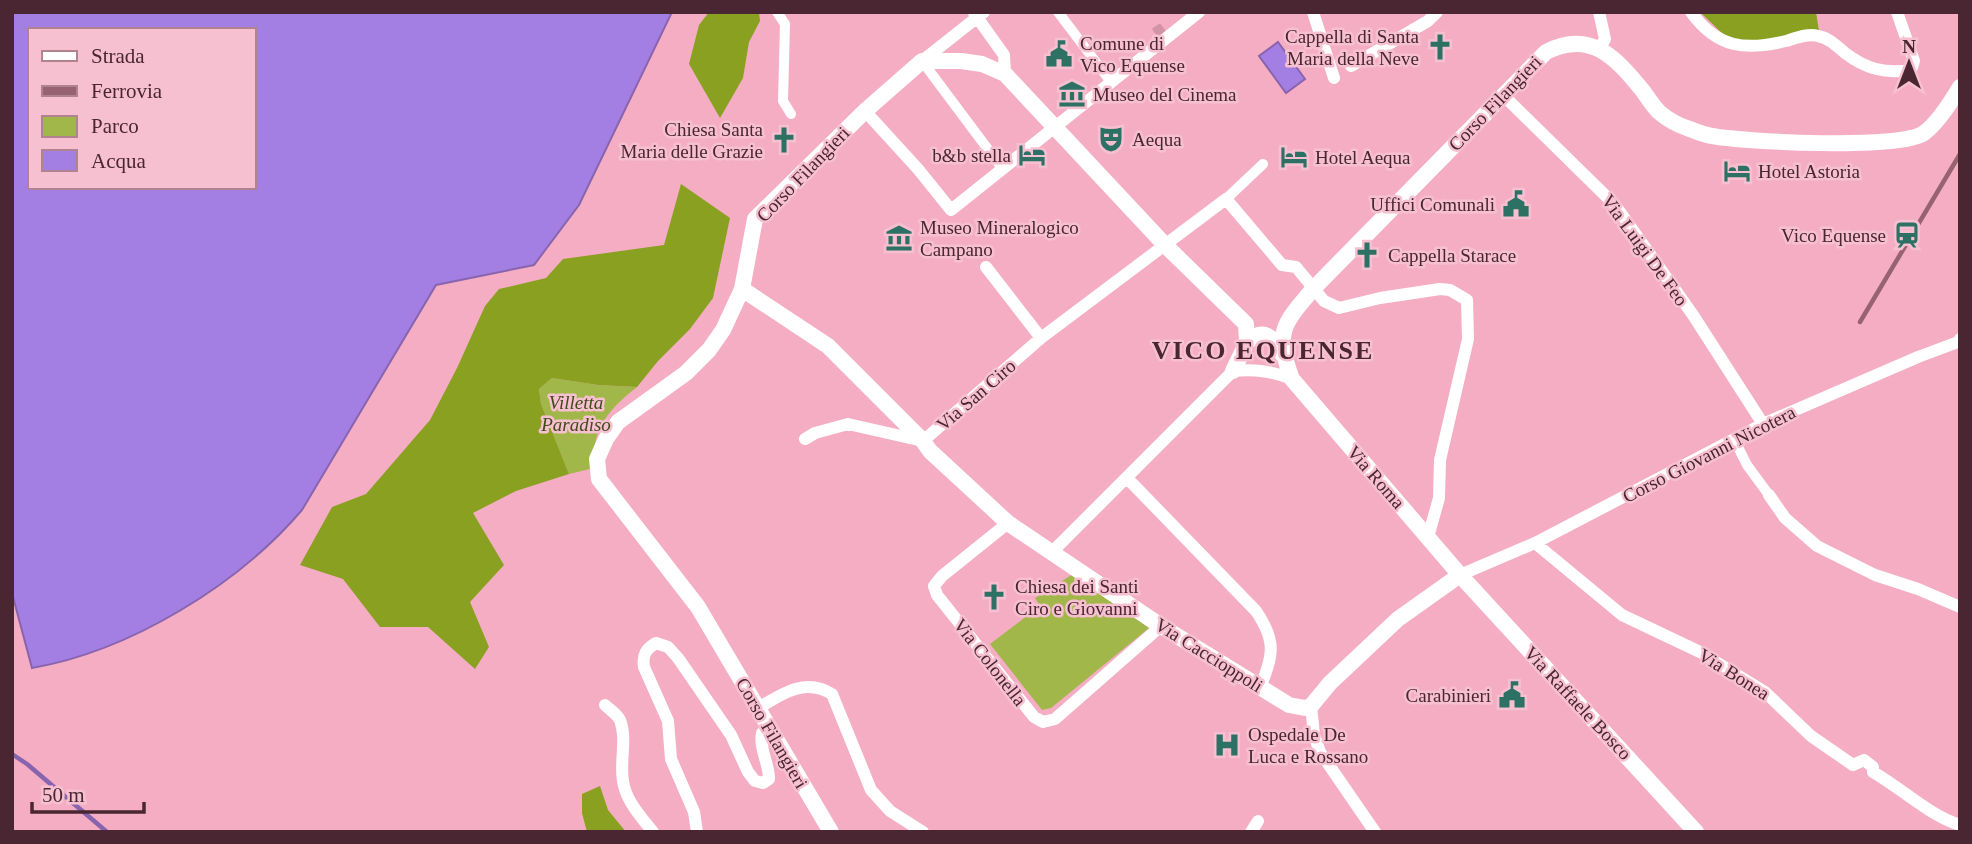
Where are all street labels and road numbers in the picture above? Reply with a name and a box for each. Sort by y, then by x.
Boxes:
street label: Corso Filangieri [1444,51,1546,155]
street label: Corso Filangieri [752,122,854,226]
street label: Via Luigi De Feo [1598,190,1692,310]
street label: Via San Ciro [932,355,1020,435]
street label: Corso Giovanni Nicotera [1619,401,1799,507]
street label: Via Roma [1343,441,1409,513]
street label: Via Colonella [949,614,1031,710]
street label: Via Caccioppoli [1151,614,1267,696]
street label: Via Raffaele Bosco [1520,642,1636,764]
street label: Via Bonea [1695,644,1774,704]
street label: Corso Filangieri [732,674,812,792]

